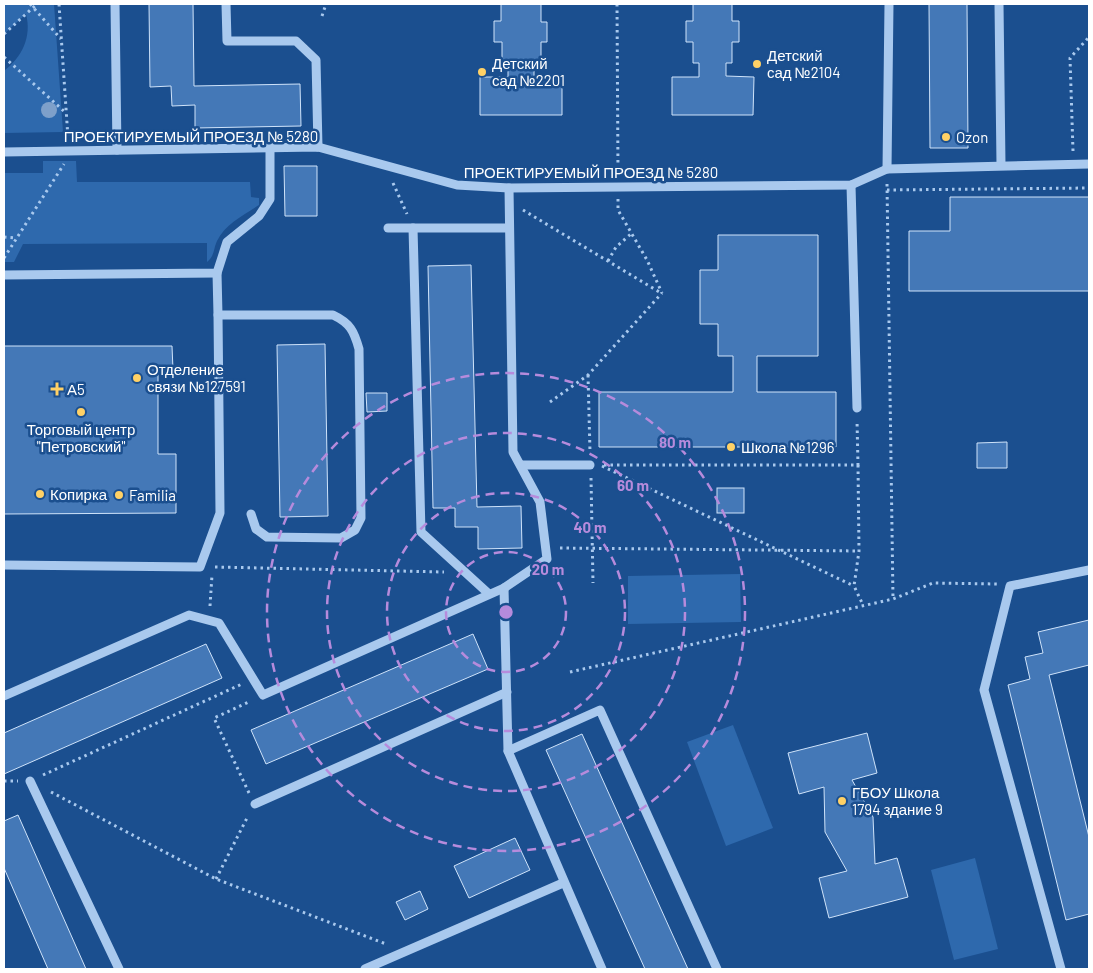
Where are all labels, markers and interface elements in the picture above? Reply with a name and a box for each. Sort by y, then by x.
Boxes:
place label: Детский сад №2104 [767,46,841,81]
place label: Детский сад №2201 [492,54,565,89]
marker: Детский сад №2104 [751,58,763,70]
marker: Детский сад №2201 [476,66,488,78]
street label: ПРОЕКТИРУЕМЫЙ ПРОЕЗД № 5280 [64,127,318,145]
place label: Ozon [956,128,988,146]
marker: Ozon [940,131,952,143]
street label: ПРОЕКТИРУЕМЫЙ ПРОЕЗД № 5280 [464,163,718,181]
place label: Отделение связи №127591 [147,360,246,395]
marker: Отделение связи №127591 [131,372,143,384]
place label: А5 [67,380,85,398]
marker: А5 [51,383,63,395]
marker: Торговый центр "Петровский" [75,406,87,418]
place label: Торговый центр "Петровский" [27,420,135,455]
text: 80 m [659,433,691,451]
place label: Школа №1296 [741,438,835,456]
marker: Школа №1296 [725,441,737,453]
text: 60 m [617,476,649,494]
place label: Копирка [50,485,108,503]
place label: Familia [129,486,176,504]
marker: Копирка [34,488,46,500]
marker: Familia [113,489,125,501]
text: 40 m [573,518,607,536]
text: 20 m [532,560,564,578]
centre of rings [497,603,515,621]
place label: ГБОУ Школа 1794 здание 9 [852,783,943,818]
marker: ГБОУ Школа 1794 здание 9 [836,795,848,807]

